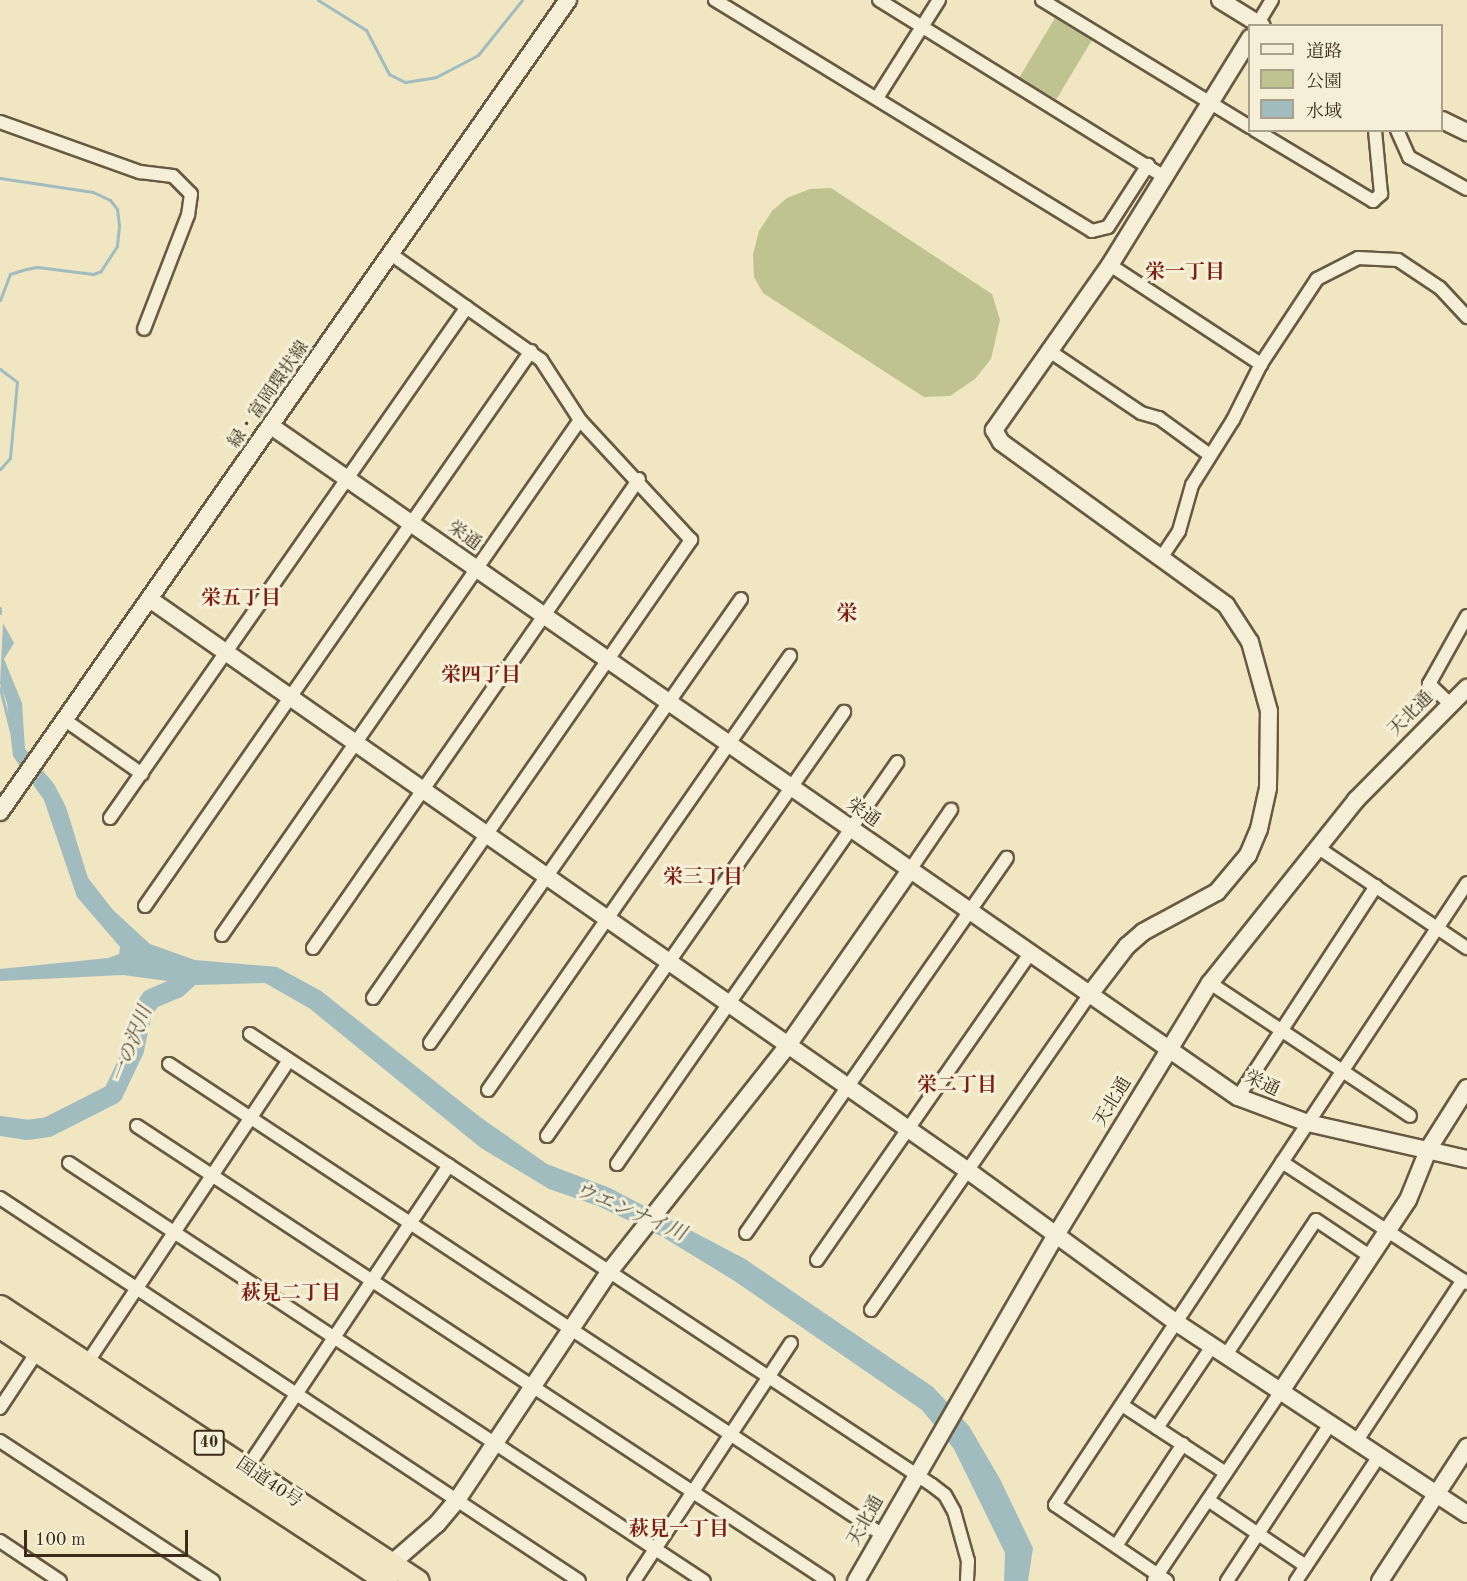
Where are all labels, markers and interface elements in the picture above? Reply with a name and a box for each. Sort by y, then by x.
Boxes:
legend [1248,24,1443,132]
text: 道路 [1306,43,1342,61]
text: 公園 [1306,73,1342,91]
text: 水域 [1306,103,1342,121]
district label: 栄一丁目 [1145,261,1225,285]
street label: 緑・富岡環状線 [224,337,314,453]
street label: 栄通 [443,517,485,555]
district label: 栄五丁目 [201,587,281,611]
district label: 栄 [837,602,857,628]
district label: 栄四丁目 [441,664,521,688]
street label: 天北通 [1384,687,1438,741]
street label: 栄通 [842,794,884,832]
district label: 栄三丁目 [663,866,743,890]
water label: 一の沢川 [107,1003,159,1087]
street label: 栄通 [1241,1067,1283,1101]
street label: 天北通 [1090,1073,1136,1131]
district label: 栄二丁目 [917,1074,997,1098]
water label: ウエンナイ川 [570,1179,690,1247]
district label: 萩見二丁目 [241,1282,341,1306]
road number: 40 [192,1430,226,1456]
street label: 国道40号 [232,1453,306,1513]
street label: 天北通 [843,1492,889,1550]
scale bar [27,1518,190,1556]
district label: 萩見一丁目 [629,1518,729,1542]
text: 100 m [35,1531,86,1549]

